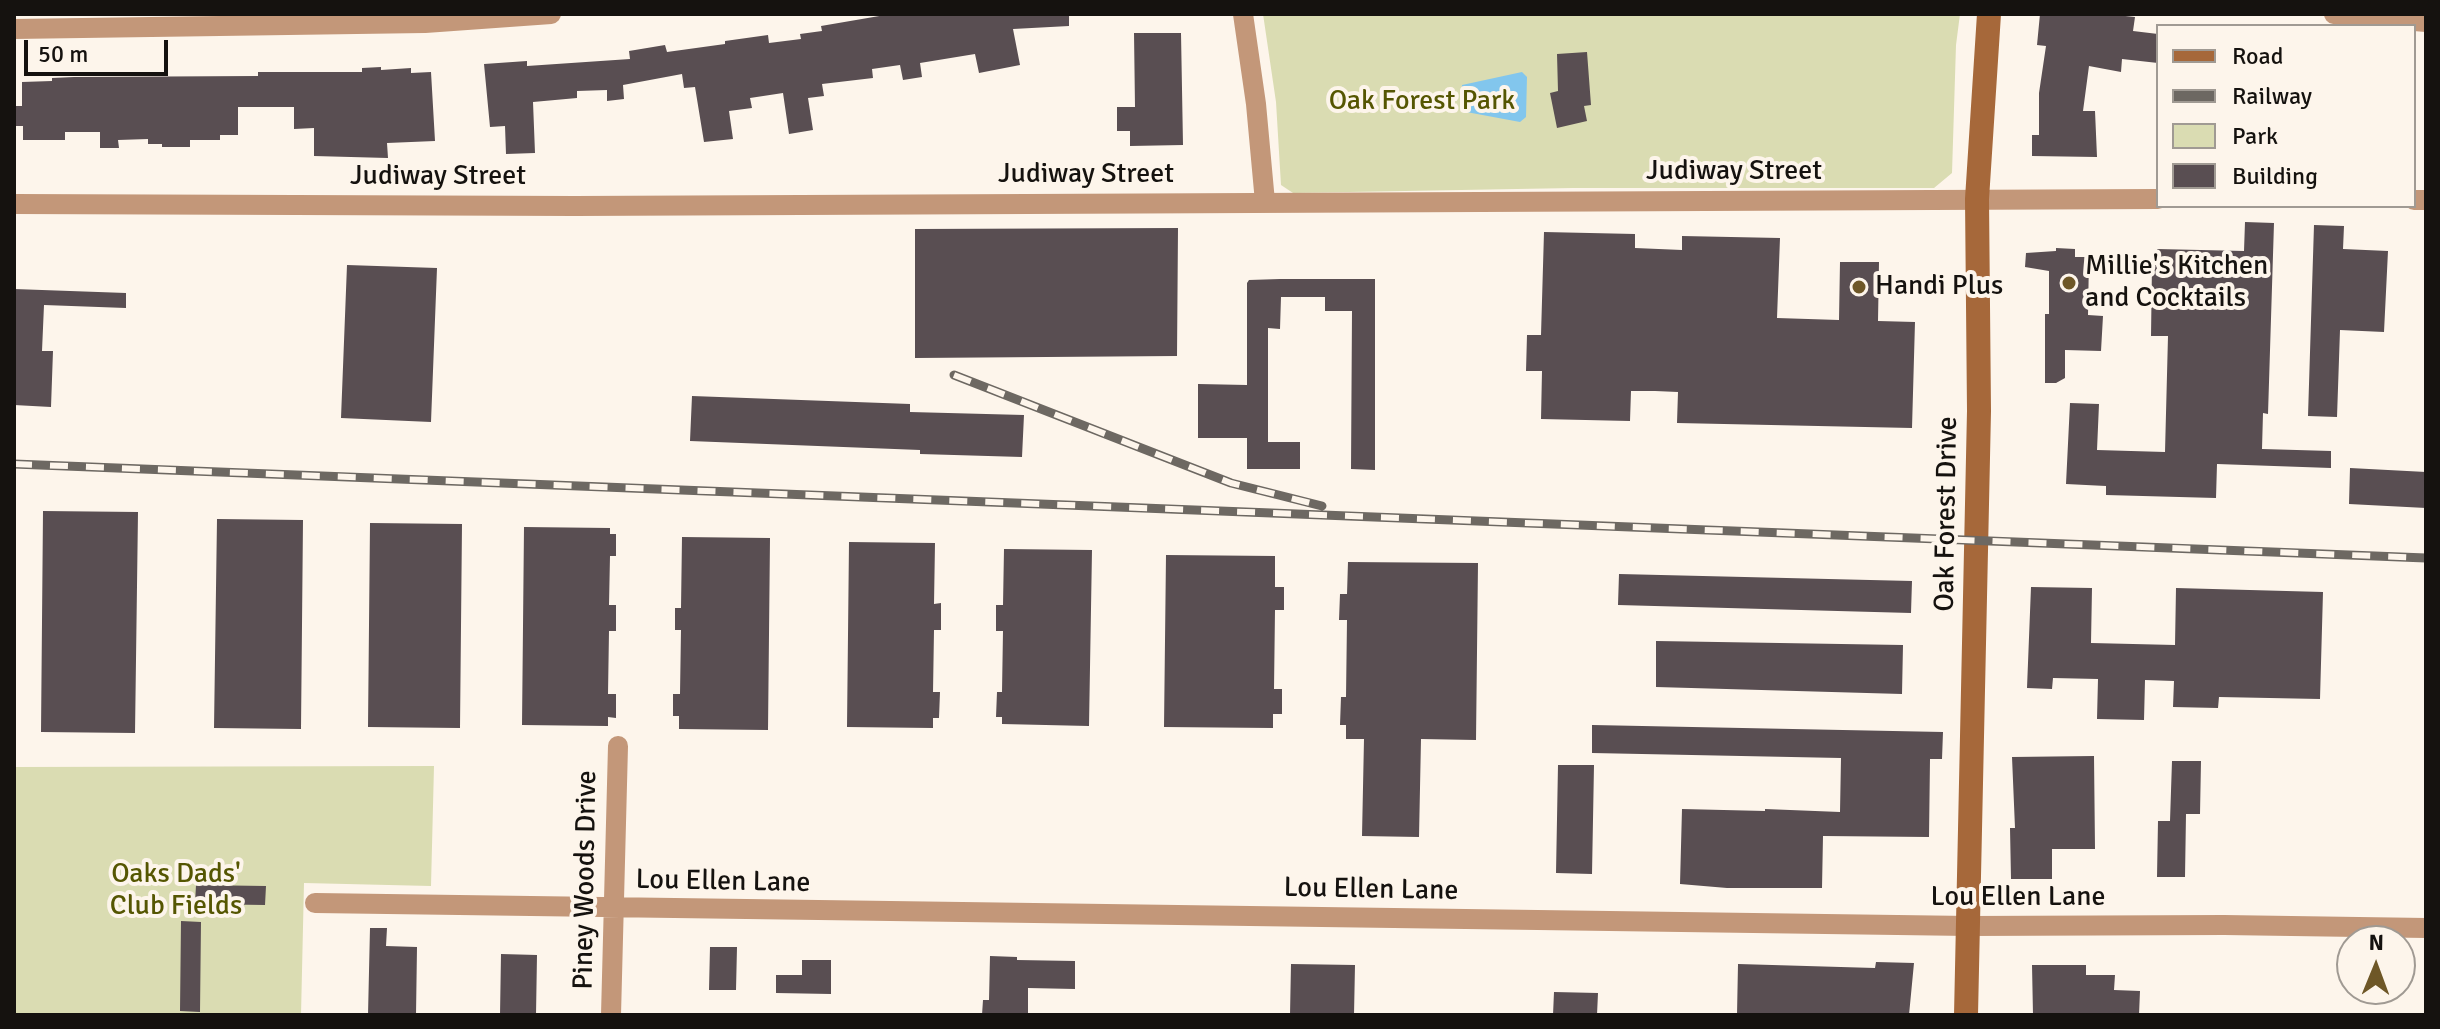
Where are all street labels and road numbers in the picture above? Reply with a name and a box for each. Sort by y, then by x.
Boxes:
street label: Judiway Street [1646,155,1822,189]
street label: Judiway Street [998,158,1174,192]
street label: Judiway Street [350,160,526,194]
street label: Oak Forest Drive [1928,416,1966,612]
street label: Piney Woods Drive [567,770,605,990]
street label: Lou Ellen Lane [635,864,811,900]
street label: Lou Ellen Lane [1283,872,1459,908]
street label: Lou Ellen Lane [1931,881,2105,915]

